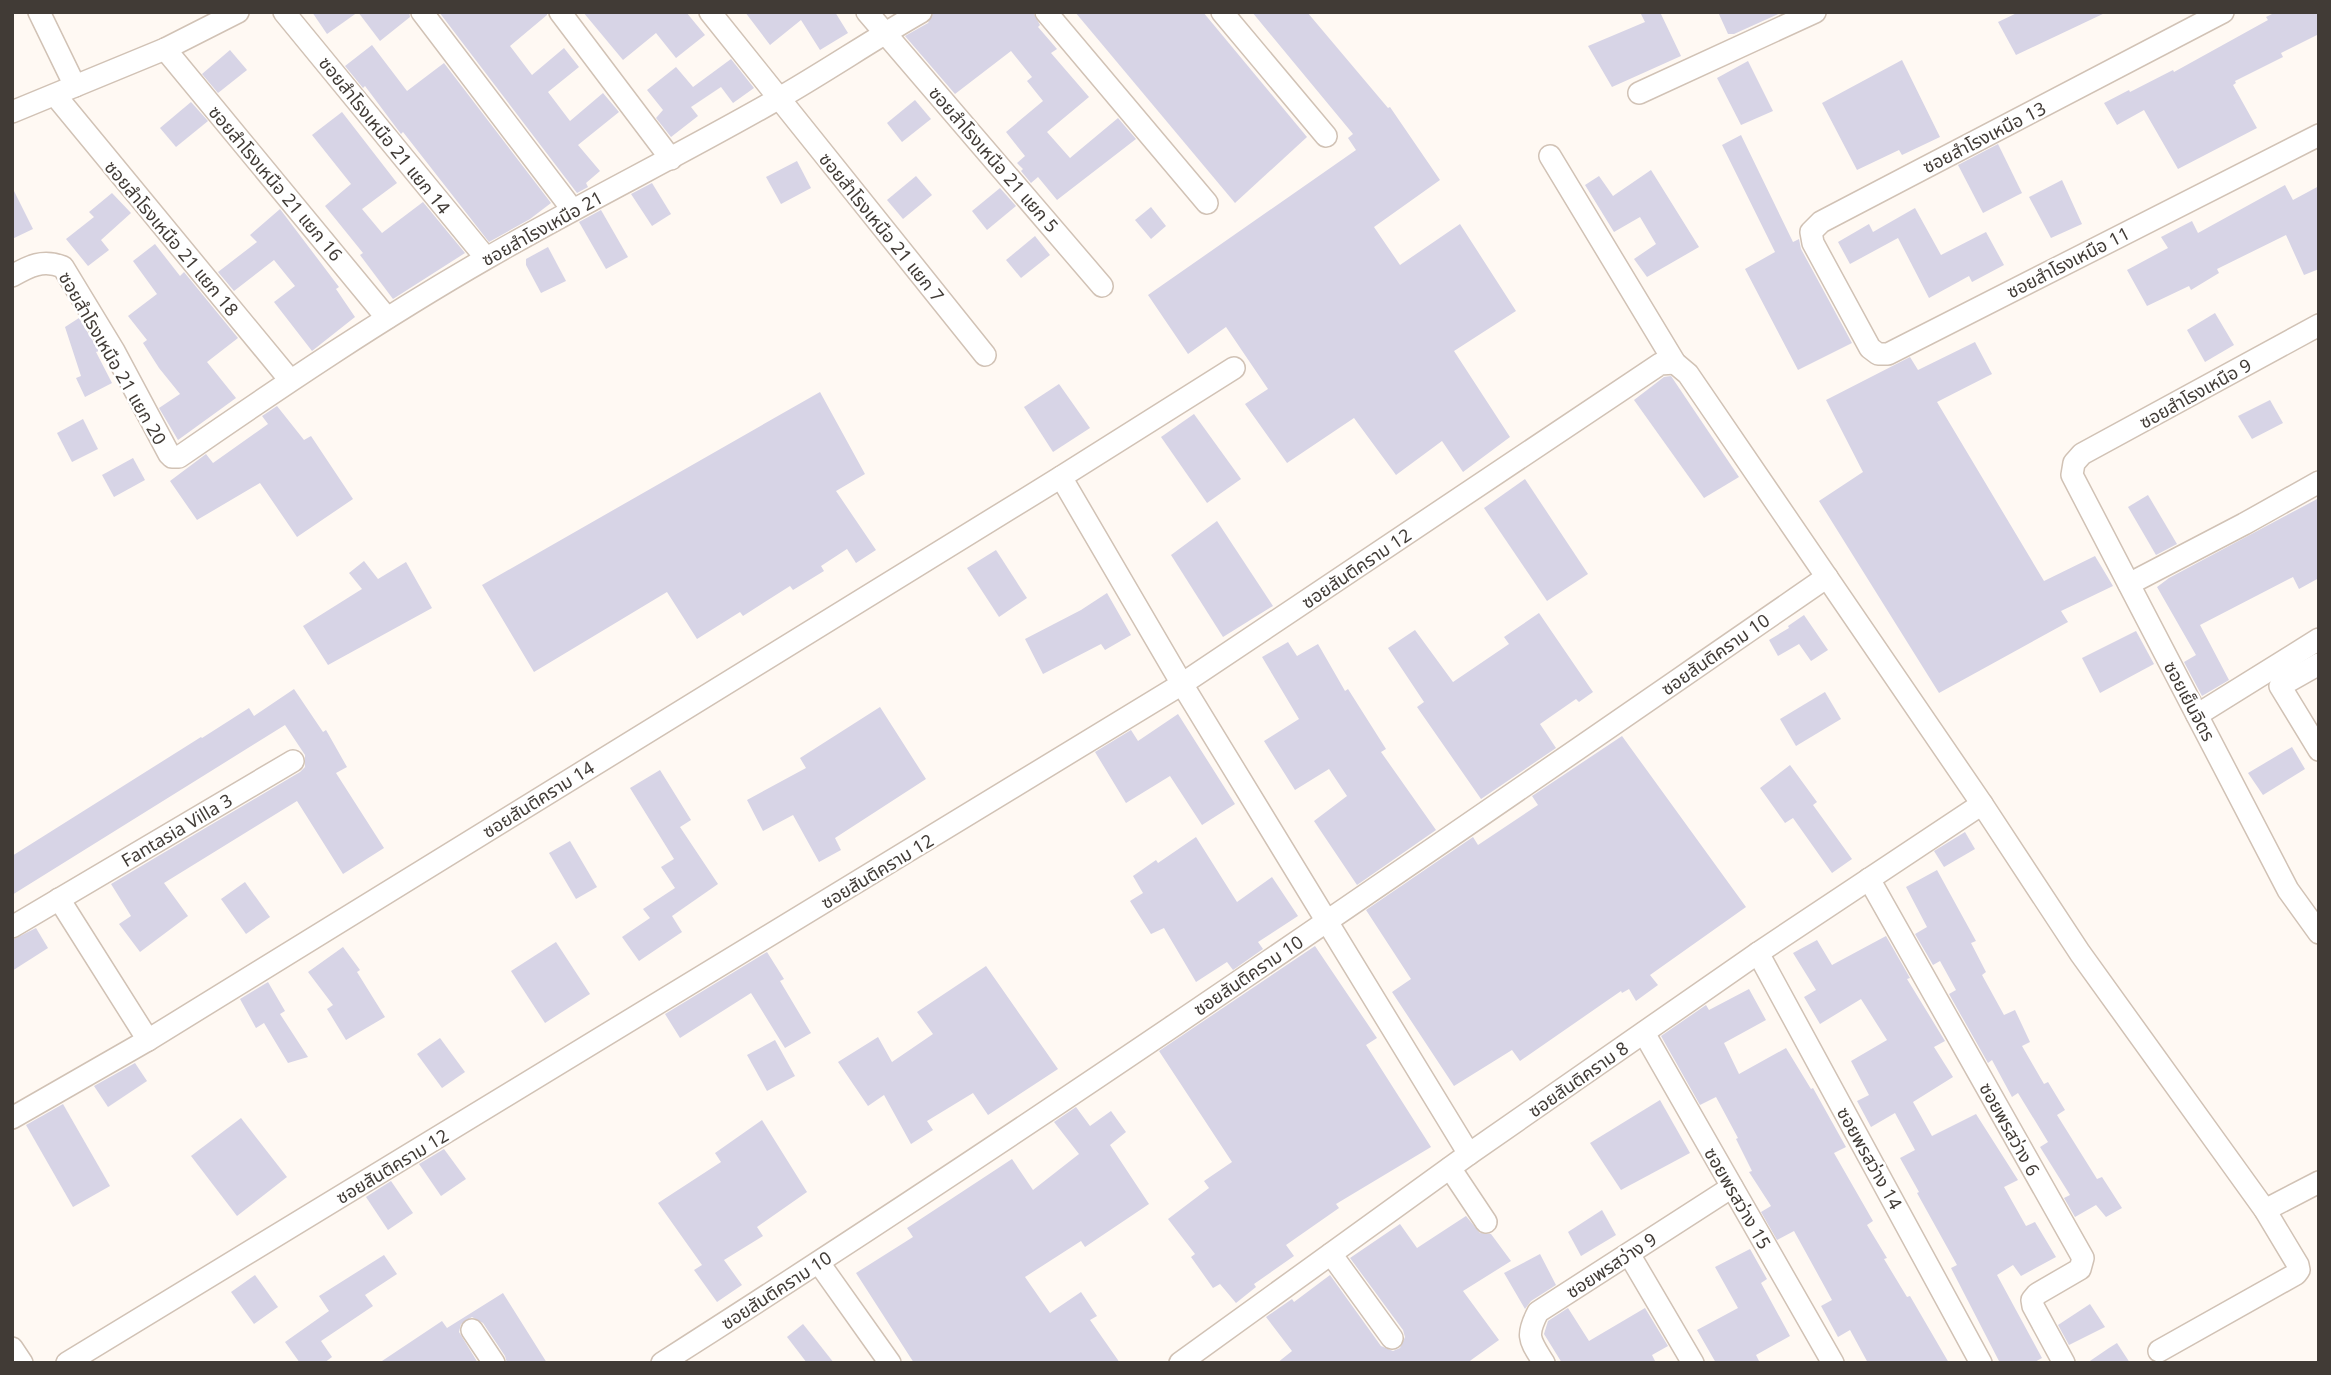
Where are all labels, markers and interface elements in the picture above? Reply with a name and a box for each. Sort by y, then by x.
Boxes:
street label: ซอยสำโรงเหนือ 21 แยก 14 [314,51,456,219]
street label: ซอยสำโรงเหนือ 21 แยก 5 [924,81,1064,237]
street label: ซอยสำโรงเหนือ 13 [1918,96,2050,178]
street label: ซอยสำโรงเหนือ 21 แยก 16 [204,100,348,266]
street label: ซอยสำโรงเหนือ 21 แยก 7 [814,147,950,307]
street label: ซอยสำโรงเหนือ 21 แยก 18 [100,155,244,321]
street label: ซอยสำโรงเหนือ 21 [477,185,607,271]
street label: ซอยสำโรงเหนือ 11 [2002,221,2134,303]
street label: ซอยสำโรงเหนือ 21 แยก 20 [54,267,172,449]
street label: ซอยสำโรงเหนือ 9 [2135,352,2255,434]
street label: ซอยสันติคราม 12 [1297,522,1415,614]
street label: ซอยสันติคราม 10 [1656,608,1774,700]
street label: ซอยเย็นจิตร [2159,657,2221,745]
street label: ซอยสันติคราม 14 [478,755,598,843]
street label: Fantasia Villa 3 [116,788,236,872]
street label: ซอยสันติคราม 12 [816,828,938,914]
street label: ซอยสันติคราม 10 [1189,929,1307,1021]
street label: ซอยสันติคราม 8 [1523,1036,1633,1122]
street label: ซอยพรสว่าง 6 [1974,1078,2046,1180]
street label: ซอยพรสว่าง 14 [1832,1102,1908,1214]
street label: ซอยสันติคราม 12 [331,1123,453,1209]
street label: ซอยพรสว่าง 15 [1699,1143,1777,1253]
street label: ซอยพรสว่าง 9 [1561,1227,1661,1303]
street label: ซอยสันติคราม 10 [716,1245,836,1335]

